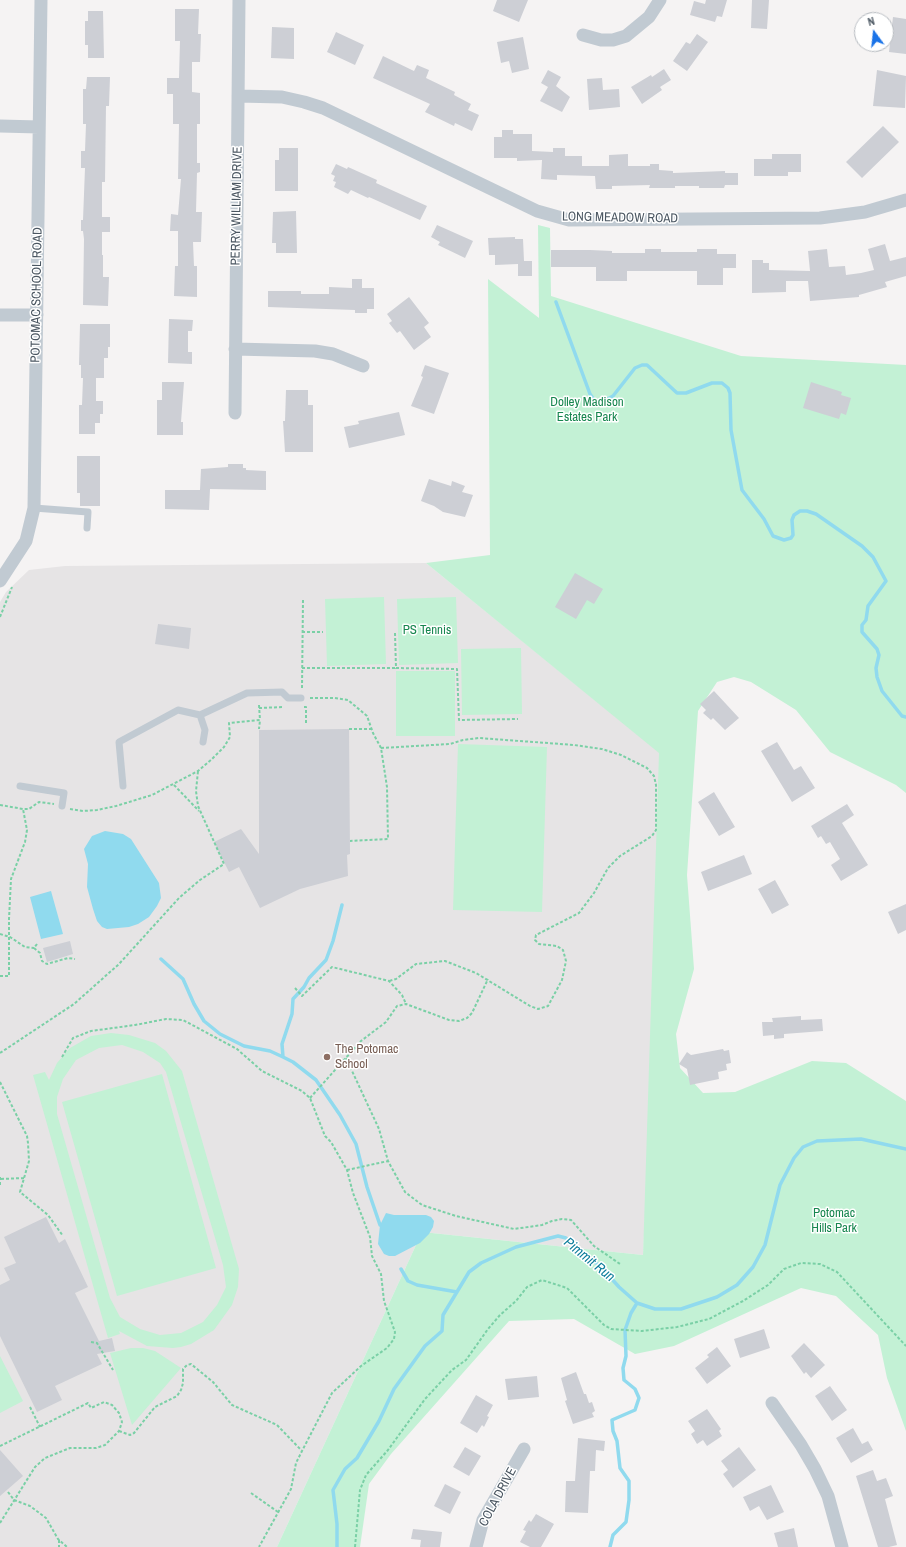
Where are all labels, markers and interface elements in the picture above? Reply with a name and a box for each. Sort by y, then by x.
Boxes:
north arrow [854,12,894,52]
text: N [866,14,876,29]
street label: PERRY WILLIAM DRIVE [228,146,246,266]
street label: LONG MEADOW ROAD [562,209,678,227]
street label: POTOMAC SCHOOL ROAD [28,227,46,363]
park label: Dolley Madison Estates Park [550,395,624,426]
park label: PS Tennis [403,623,451,639]
place label: The Potomac School [335,1042,398,1073]
marker: The Potomac School [322,1052,332,1062]
park label: Potomac Hills Park [811,1206,857,1237]
water label: Pimmit Run [560,1234,618,1286]
street label: COLA DRIVE [476,1465,520,1529]

